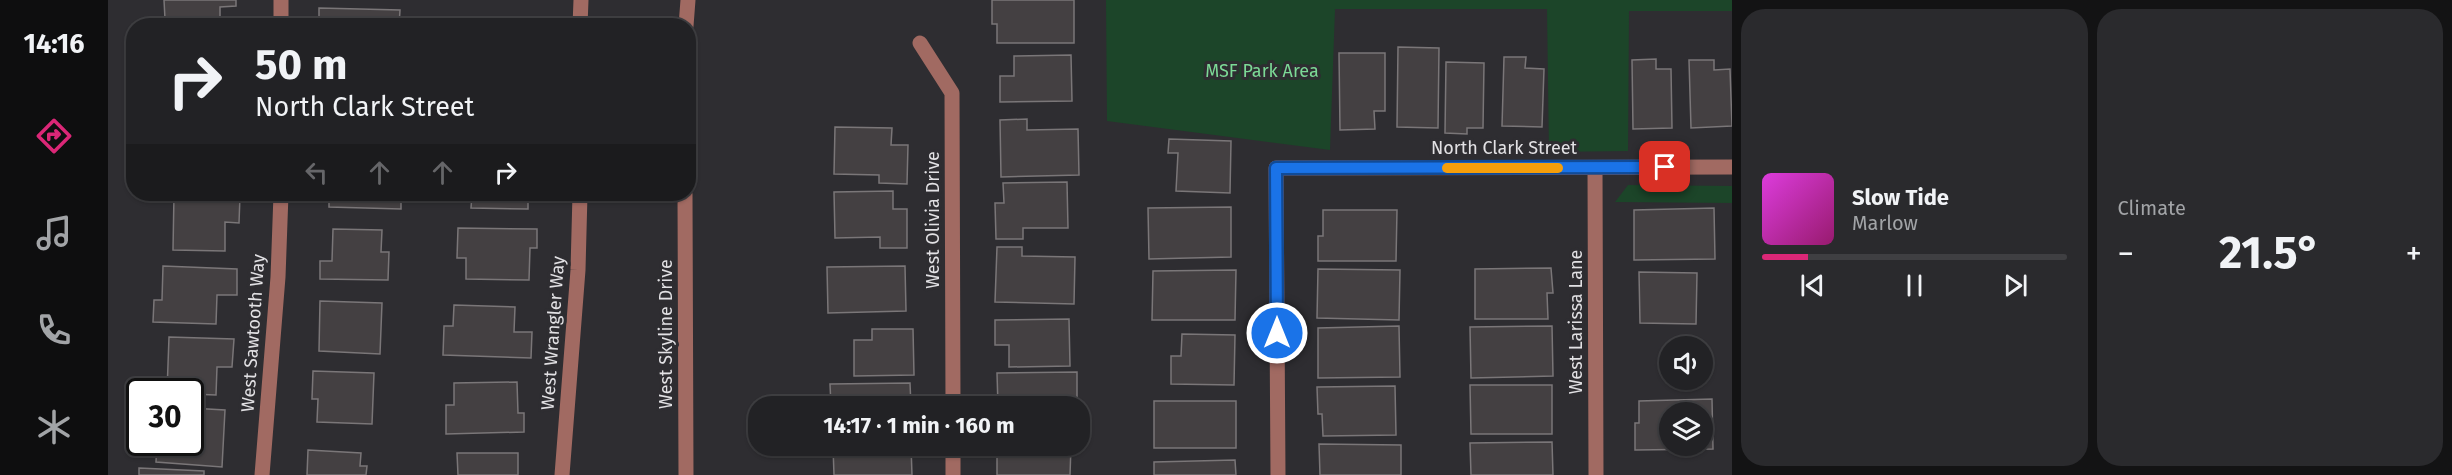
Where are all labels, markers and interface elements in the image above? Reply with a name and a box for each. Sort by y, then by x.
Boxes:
text: 14:16 [23,28,85,60]
text: 50 m [255,40,348,90]
icon: right [156,42,234,120]
park label: MSF Park Area [1205,60,1319,82]
text: North Clark Street [255,91,474,123]
icon: directions [33,115,75,157]
street label: North Clark Street [1431,137,1578,159]
pin [1639,141,1690,192]
icon: arrive [1648,150,1681,183]
street label: West Olivia Drive [922,151,944,289]
icon: left [300,156,333,189]
icon: ahead [363,156,396,189]
icon: ahead [426,156,459,189]
icon: right [489,156,522,189]
text: Slow Tide [1852,184,1949,211]
text: Climate [2118,196,2186,220]
text: Marlow [1852,211,1918,235]
icon: music [33,212,75,254]
text: 21.5° [2219,226,2321,280]
text: − [2118,234,2134,274]
text: + [2406,234,2422,274]
street label: West Larissa Lane [1565,250,1587,394]
street label: West Sawtooth Way [237,253,270,413]
street label: West Wrangler Way [537,255,569,411]
street label: West Skyline Drive [655,259,677,409]
icon: previous [1796,269,1829,302]
icon: pause [1898,269,1931,302]
icon: next [1999,269,2032,302]
position arrow [1245,301,1309,365]
icon: phone [33,309,75,351]
map controls [1659,336,1713,456]
button: sound [1659,336,1713,390]
speed limit sign: 30 [126,378,204,456]
button: layers [1659,402,1713,456]
icon: climate [33,406,75,448]
text: 14:17 · 1 min · 160 m [823,412,1015,439]

